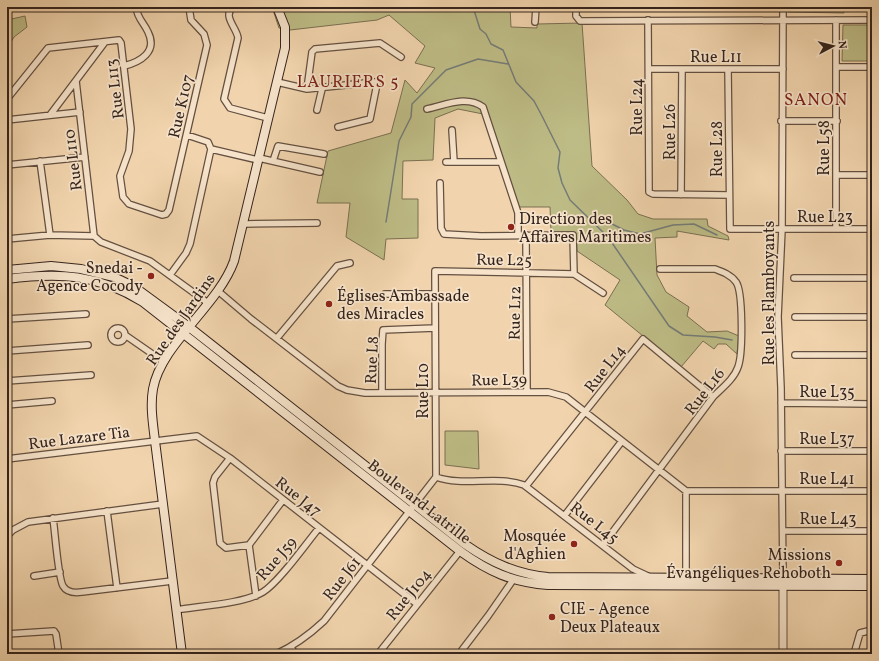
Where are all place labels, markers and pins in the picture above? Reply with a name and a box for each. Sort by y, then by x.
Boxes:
place label: Direction des Affaires Maritimes [519,209,652,249]
marker: Direction des Affaires Maritimes [506,222,516,232]
place label: Snedai - Agence Cocody [36,258,143,298]
marker: Snedai - Agence Cocody [146,271,156,281]
place label: Églises Ambassade des Miracles [337,286,469,326]
marker: Églises Ambassade des Miracles [324,299,334,309]
place label: Mosquée d'Aghien [503,526,566,566]
marker: Mosquée d'Aghien [569,539,579,549]
place label: Missions Évangéliques Rehoboth [666,545,831,585]
marker: Missions Évangéliques Rehoboth [834,558,844,568]
place label: CIE - Agence Deux Plateaux [560,599,660,639]
marker: CIE - Agence Deux Plateaux [547,612,557,622]

